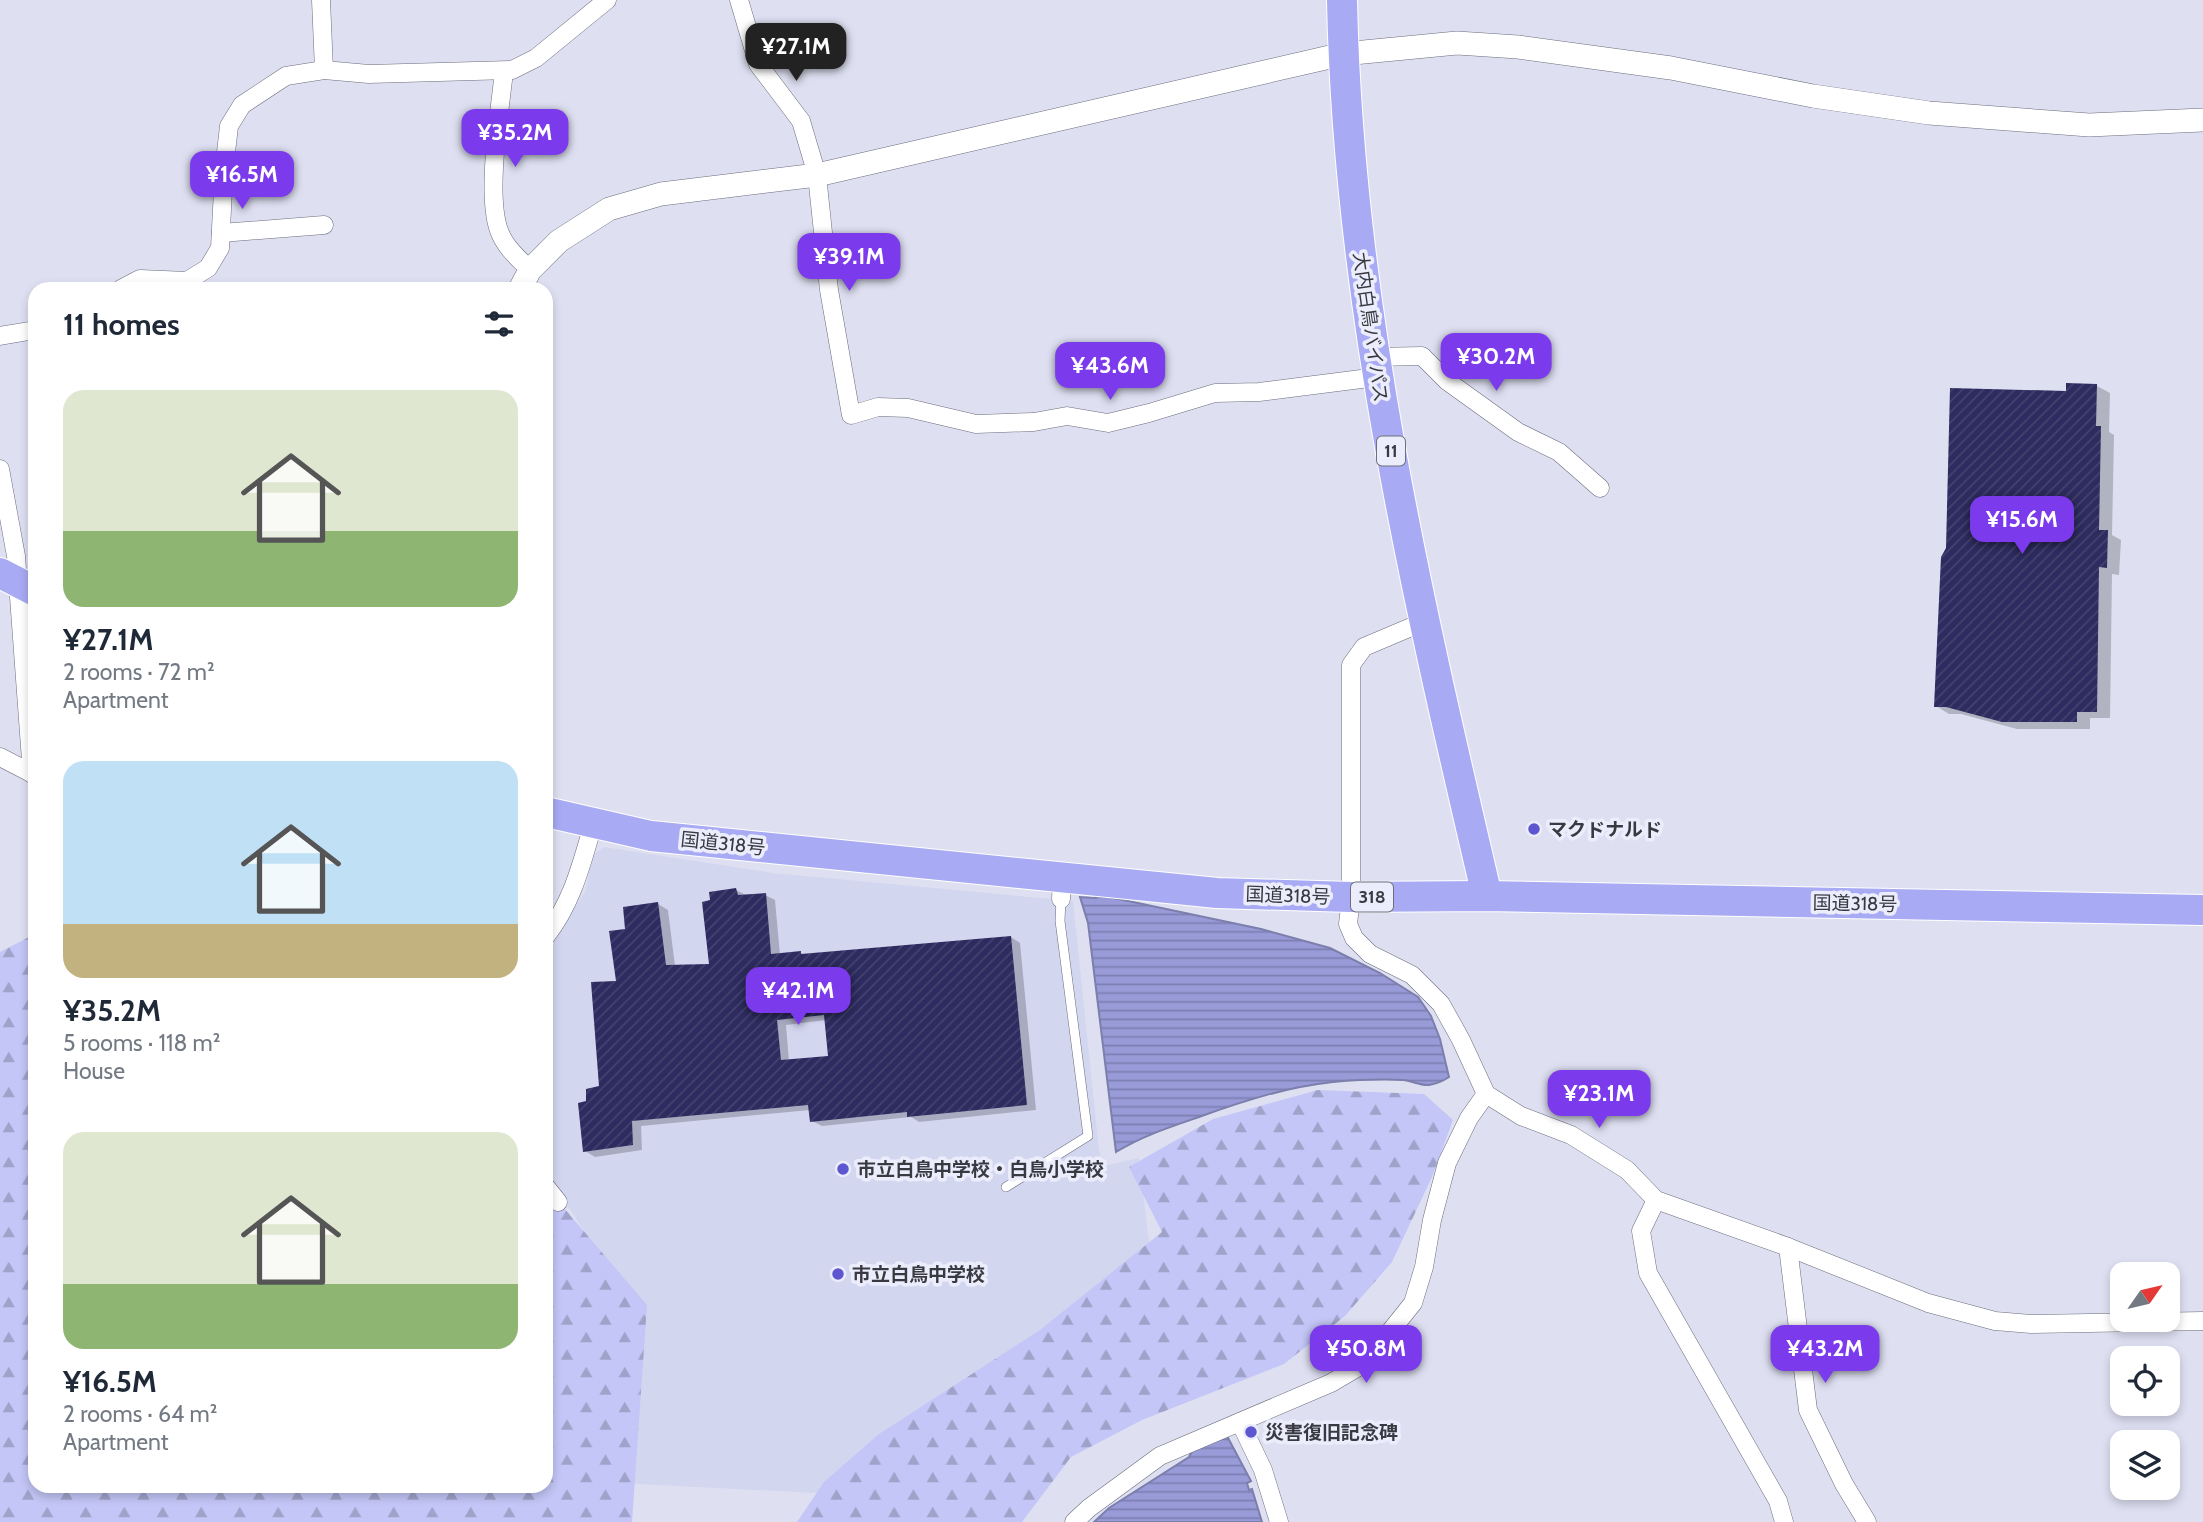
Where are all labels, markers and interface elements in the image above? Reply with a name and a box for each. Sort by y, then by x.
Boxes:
pin: ¥27.1M [739,24,853,83]
text: ¥27.1M [761,32,831,60]
pin: ¥35.2M [458,110,572,169]
text: ¥35.2M [477,118,553,146]
pin: ¥16.5M [185,152,299,211]
text: ¥16.5M [206,160,278,188]
pin: ¥39.1M [792,233,906,293]
text: ¥39.1M [813,242,885,270]
street label: 大内白鳥バイパス [1349,250,1392,404]
icon: filters [480,305,518,343]
text: 11 homes [63,306,180,343]
pin: ¥30.2M [1439,334,1553,393]
pin: ¥43.6M [1053,342,1167,402]
text: ¥30.2M [1457,342,1535,370]
text: ¥43.6M [1071,351,1149,379]
icon: home [228,435,354,561]
road number: 11 [1377,436,1405,466]
pin: ¥15.6M [1965,496,2079,556]
text: ¥15.6M [1986,505,2058,533]
text: ¥27.1M [63,621,153,658]
text: 2 rooms · 72 m² [63,658,215,686]
text: Apartment [63,686,168,714]
icon: home [228,806,354,932]
place label: マクドナルド [1548,818,1662,841]
marker: マクドナルド [1526,821,1542,837]
street label: 国道318号 [679,828,766,859]
road number: 318 [1351,882,1393,912]
street label: 国道318号 [1245,883,1331,908]
street label: 国道318号 [1812,891,1898,916]
pin: ¥42.1M [741,968,855,1027]
text: ¥42.1M [762,976,834,1004]
text: ¥35.2M [63,992,161,1029]
text: 5 rooms · 118 m² [63,1029,220,1057]
text: House [63,1057,125,1085]
pin: ¥23.1M [1542,1070,1656,1130]
text: ¥23.1M [1564,1079,1634,1107]
place label: 市立白鳥中学校・白鳥小学校 [857,1158,1104,1181]
marker: 市立白鳥中学校・白鳥小学校 [835,1161,851,1177]
icon: home [228,1177,354,1303]
north arrow [2110,1262,2180,1332]
map controls [2110,1262,2180,1500]
place label: 市立白鳥中学校 [852,1263,985,1286]
marker: 市立白鳥中学校 [830,1266,846,1282]
pin: ¥50.8M [1309,1326,1423,1385]
pin: ¥43.2M [1768,1326,1882,1385]
text: ¥50.8M [1326,1334,1406,1362]
text: ¥43.2M [1786,1334,1864,1362]
button: locate [2110,1346,2180,1416]
text: ¥16.5M [63,1363,157,1400]
text: 2 rooms · 64 m² [63,1400,217,1428]
place label: 災害復旧記念碑 [1265,1421,1398,1444]
marker: 災害復旧記念碑 [1243,1424,1259,1440]
text: Apartment [63,1428,168,1456]
button: layers [2110,1430,2180,1500]

